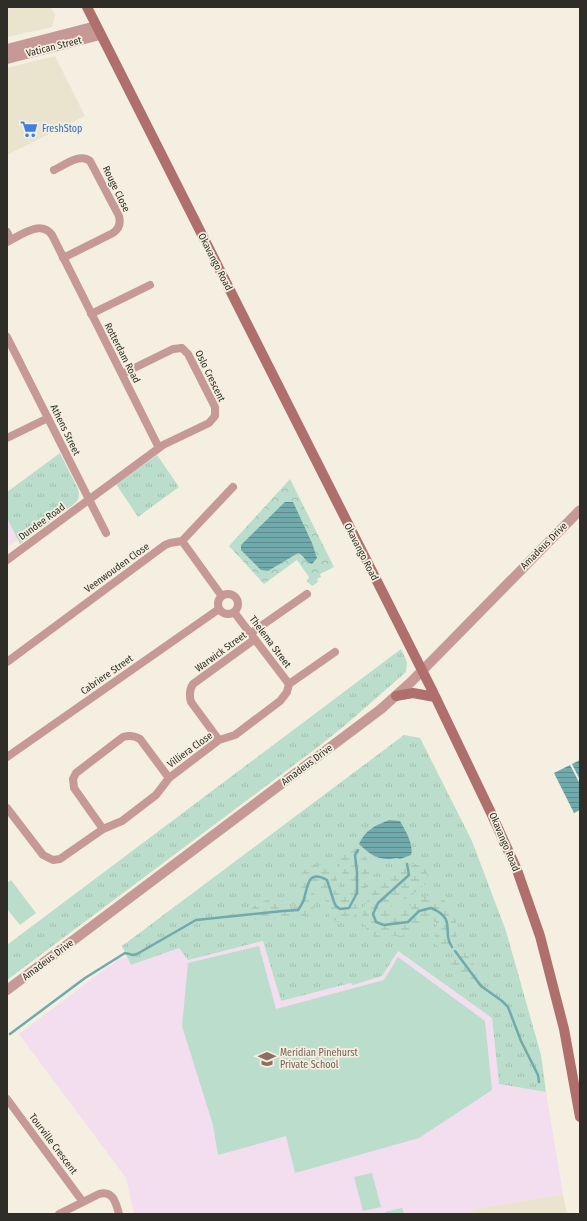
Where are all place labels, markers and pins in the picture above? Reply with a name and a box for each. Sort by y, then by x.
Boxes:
supermarket icon: FreshStop [19,119,39,139]
place label: FreshStop [42,123,82,135]
place label: Meridian Pinehurst Private School [280,1047,359,1071]
school or university icon: Meridian Pinehurst Private School [257,1049,277,1069]

